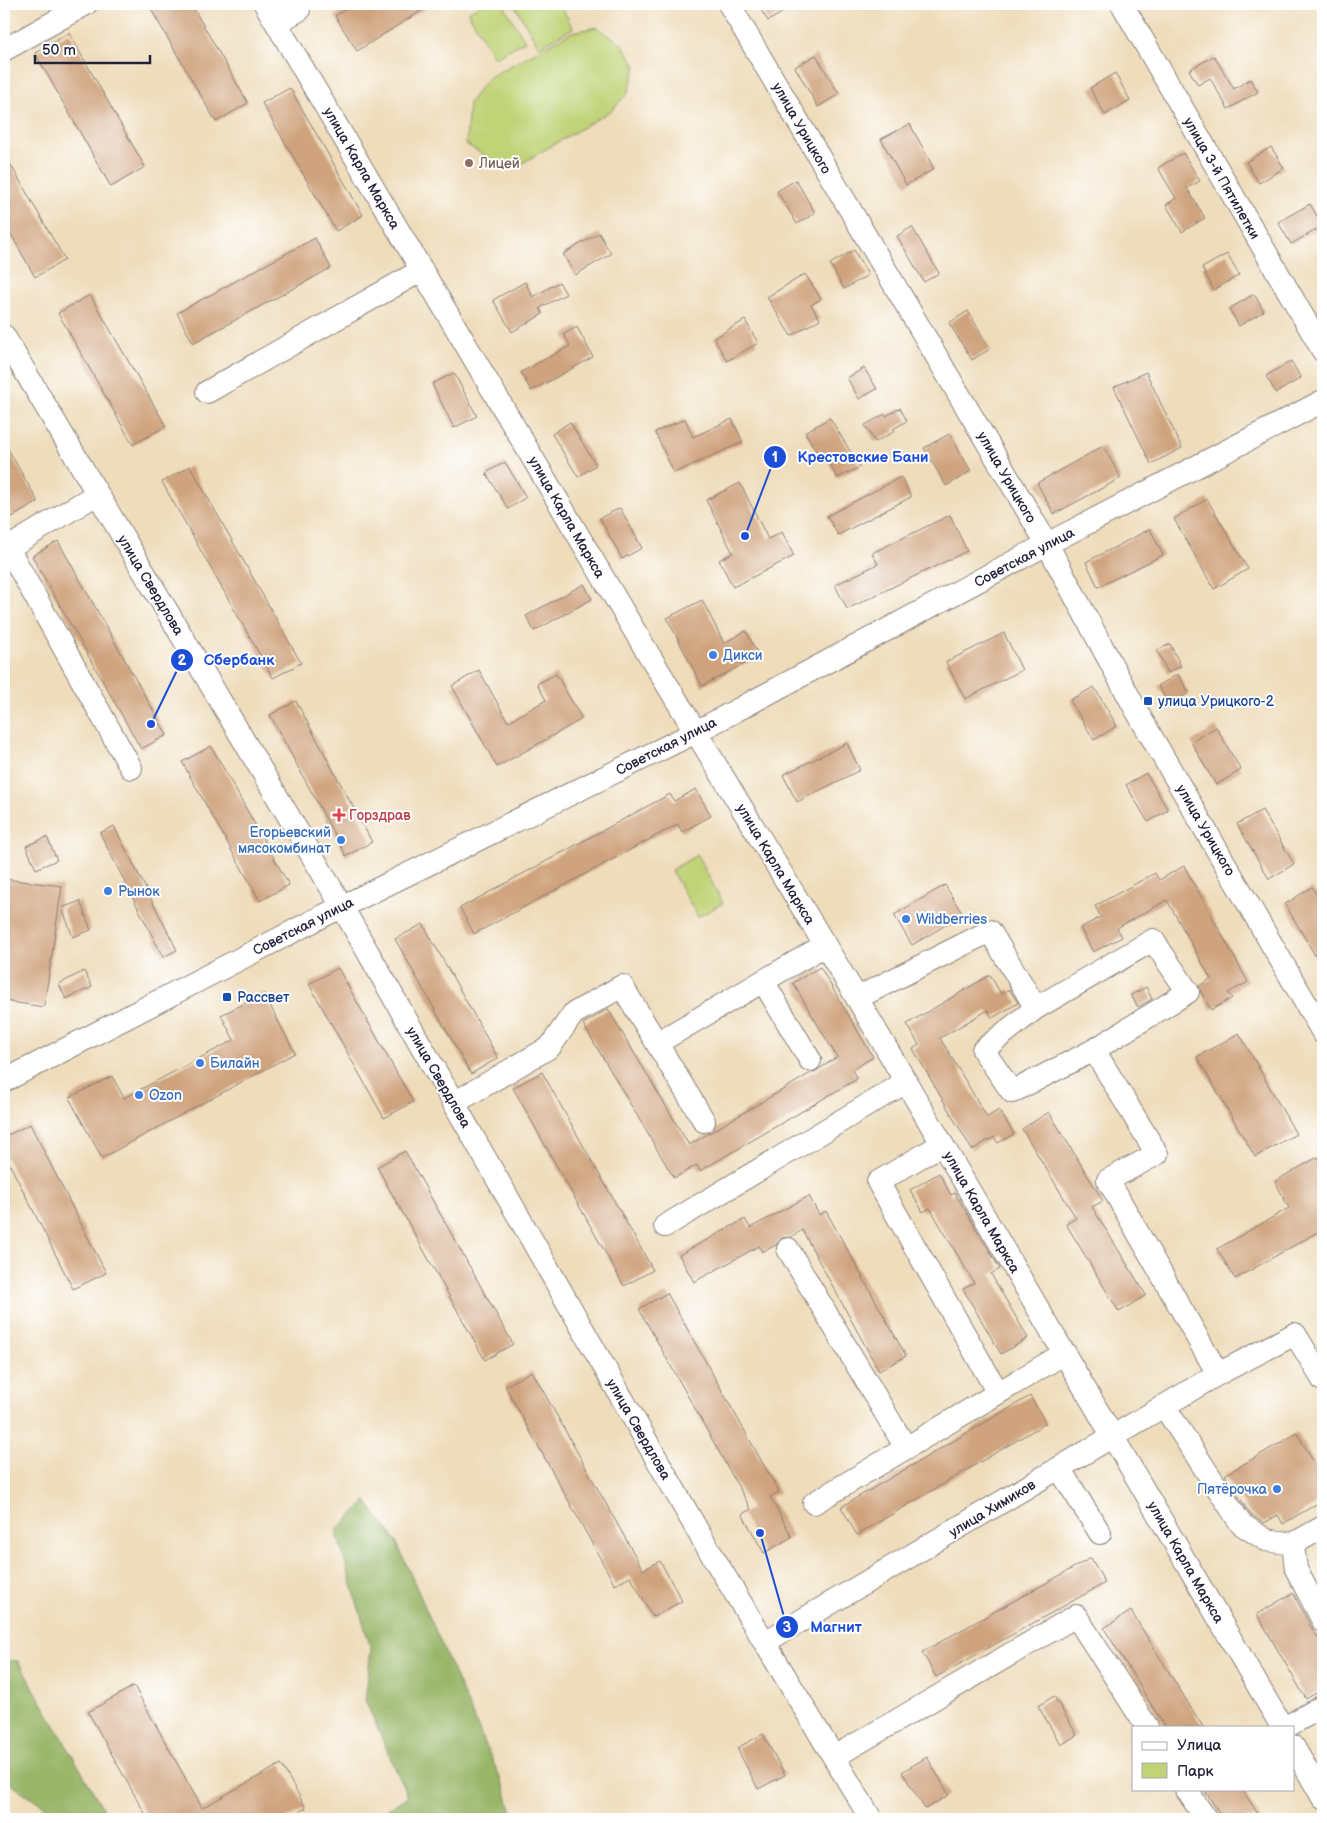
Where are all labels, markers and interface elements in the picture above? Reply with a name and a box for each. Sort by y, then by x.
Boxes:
scale bar [35,32,150,64]
text: 50 m [42,41,76,60]
street label: улица Урицкого [769,80,835,177]
street label: улица Карла Маркса [320,104,404,233]
street label: улица 3-й Пятилетки [1180,114,1263,242]
place label: Лицей [478,155,520,172]
marker: Лицей [463,157,475,169]
street label: улица Урицкого [974,429,1040,526]
callout: Крестовские Бани [763,442,939,472]
text: 1 [772,448,778,467]
text: Крестовские Бани [797,448,929,467]
street label: улица Карла Маркса [525,453,609,582]
street label: Советская улица [971,524,1078,591]
street label: улица Свердлова [114,532,188,639]
callout: Сбербанк [169,645,285,675]
place label: Дикси [723,647,763,664]
marker: Дикси [707,649,719,661]
text: 2 [178,651,187,670]
text: Сбербанк [204,651,275,670]
place label: улица Урицкого-2 [1158,693,1275,710]
marker: улица Урицкого-2 [1142,695,1154,707]
street label: Советская улица [613,713,720,779]
street label: улица Урицкого [1173,782,1239,879]
street label: улица Карла Маркса [733,801,819,928]
place label: Горздрав [349,807,411,824]
marker: Горздрав [333,809,345,821]
place label: Егорьевский мясокомбинат [238,824,331,857]
marker: Егорьевский мясокомбинат [335,834,347,846]
place label: Рынок [118,883,160,900]
marker: Рынок [102,885,114,897]
street label: Советская улица [250,893,357,959]
place label: Wildberries [916,911,987,928]
marker: Wildberries [900,913,912,925]
place label: Рассвет [237,989,290,1006]
marker: Рассвет [221,991,233,1003]
street label: улица Свердлова [403,1024,475,1131]
place label: Билайн [210,1055,260,1072]
marker: Билайн [194,1057,206,1069]
place label: Ozon [149,1087,182,1104]
marker: Ozon [133,1089,145,1101]
street label: улица Карла Маркса [940,1148,1024,1277]
street label: улица Свердлова [603,1376,675,1483]
street label: улица Химиков [946,1476,1039,1541]
place label: Пятёрочка [1197,1481,1268,1498]
marker: Пятёрочка [1271,1483,1283,1495]
street label: улица Карла Маркса [1144,1498,1228,1627]
callout: Магнит [775,1612,871,1642]
text: 3 [783,1618,792,1637]
text: Магнит [810,1618,863,1637]
legend [1132,1726,1294,1790]
text: Улица [1177,1736,1222,1755]
text: Парк [1177,1762,1214,1781]

